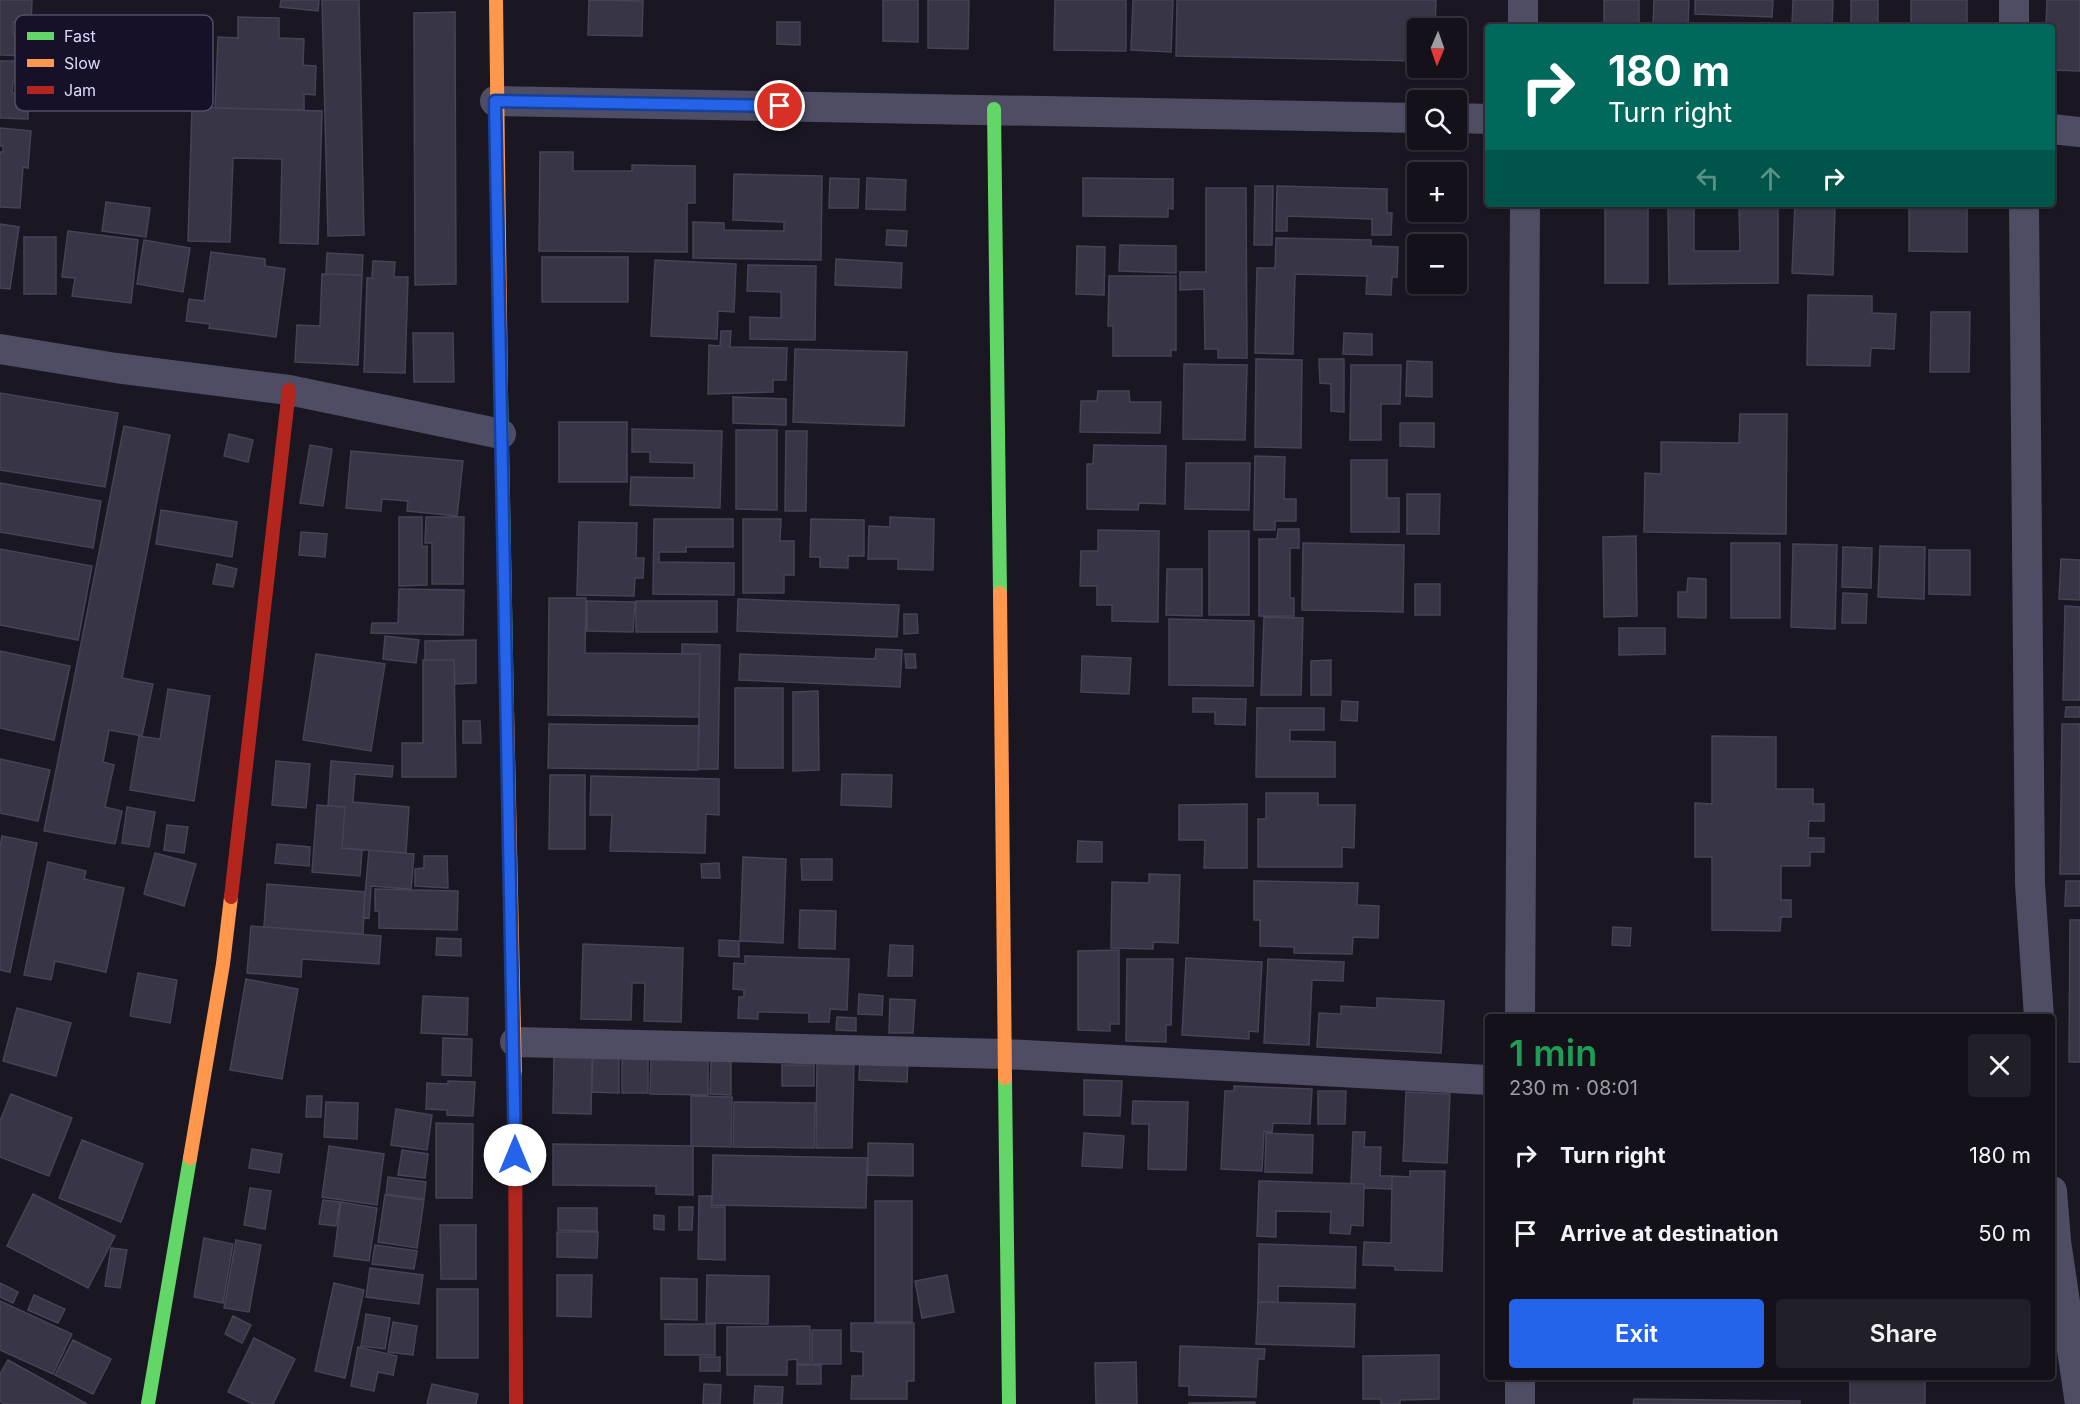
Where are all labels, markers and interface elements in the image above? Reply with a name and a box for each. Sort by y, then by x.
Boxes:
legend [15,15,213,111]
north arrow [1407,18,1467,78]
map controls [1407,18,1467,294]
text: Fast [64,26,96,46]
text: 180 m [1608,45,1730,96]
icon: right [1509,48,1587,126]
text: Slow [64,53,101,73]
text: Jam [64,80,96,100]
pin [754,80,805,131]
icon: arrive [763,89,796,122]
button: search [1407,90,1467,150]
text: Turn right [1608,96,1732,129]
button: + [1407,162,1467,222]
icon: left [1691,162,1724,195]
icon: ahead [1754,162,1787,195]
icon: right [1817,162,1850,195]
button: − [1407,234,1467,294]
text: 1 min [1509,1031,1597,1075]
button: close [1968,1034,2031,1097]
text: 230 m · 08:01 [1509,1076,1638,1100]
position arrow [483,1123,547,1187]
icon: right [1509,1139,1542,1172]
text: Turn right [1560,1142,1666,1168]
text: 180 m [1969,1142,2031,1168]
icon: arrive [1509,1217,1542,1250]
text: Arrive at destination [1560,1220,1779,1246]
text: 50 m [1978,1220,2031,1246]
button: Exit [1509,1299,1764,1368]
button: Share [1776,1299,2031,1368]

